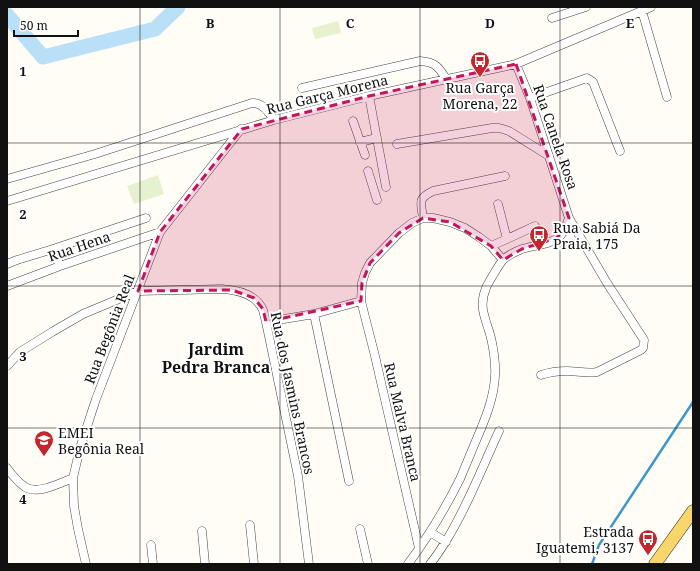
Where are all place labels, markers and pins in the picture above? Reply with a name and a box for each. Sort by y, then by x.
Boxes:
bus stop icon: Rua Garça Morena, 22 [469,50,491,78]
place label: Rua Garça Morena, 22 [443,78,518,113]
place label: Rua Sabiá Da Praia, 175 [553,218,641,253]
bus stop icon: Rua Sabiá Da Praia, 175 [528,224,550,252]
place label: EMEI Begônia Real [58,423,145,458]
school or university icon: EMEI Begônia Real [33,429,55,457]
place label: Estrada Iguatemi, 3137 [536,522,634,557]
bus stop icon: Estrada Iguatemi, 3137 [637,528,659,556]

